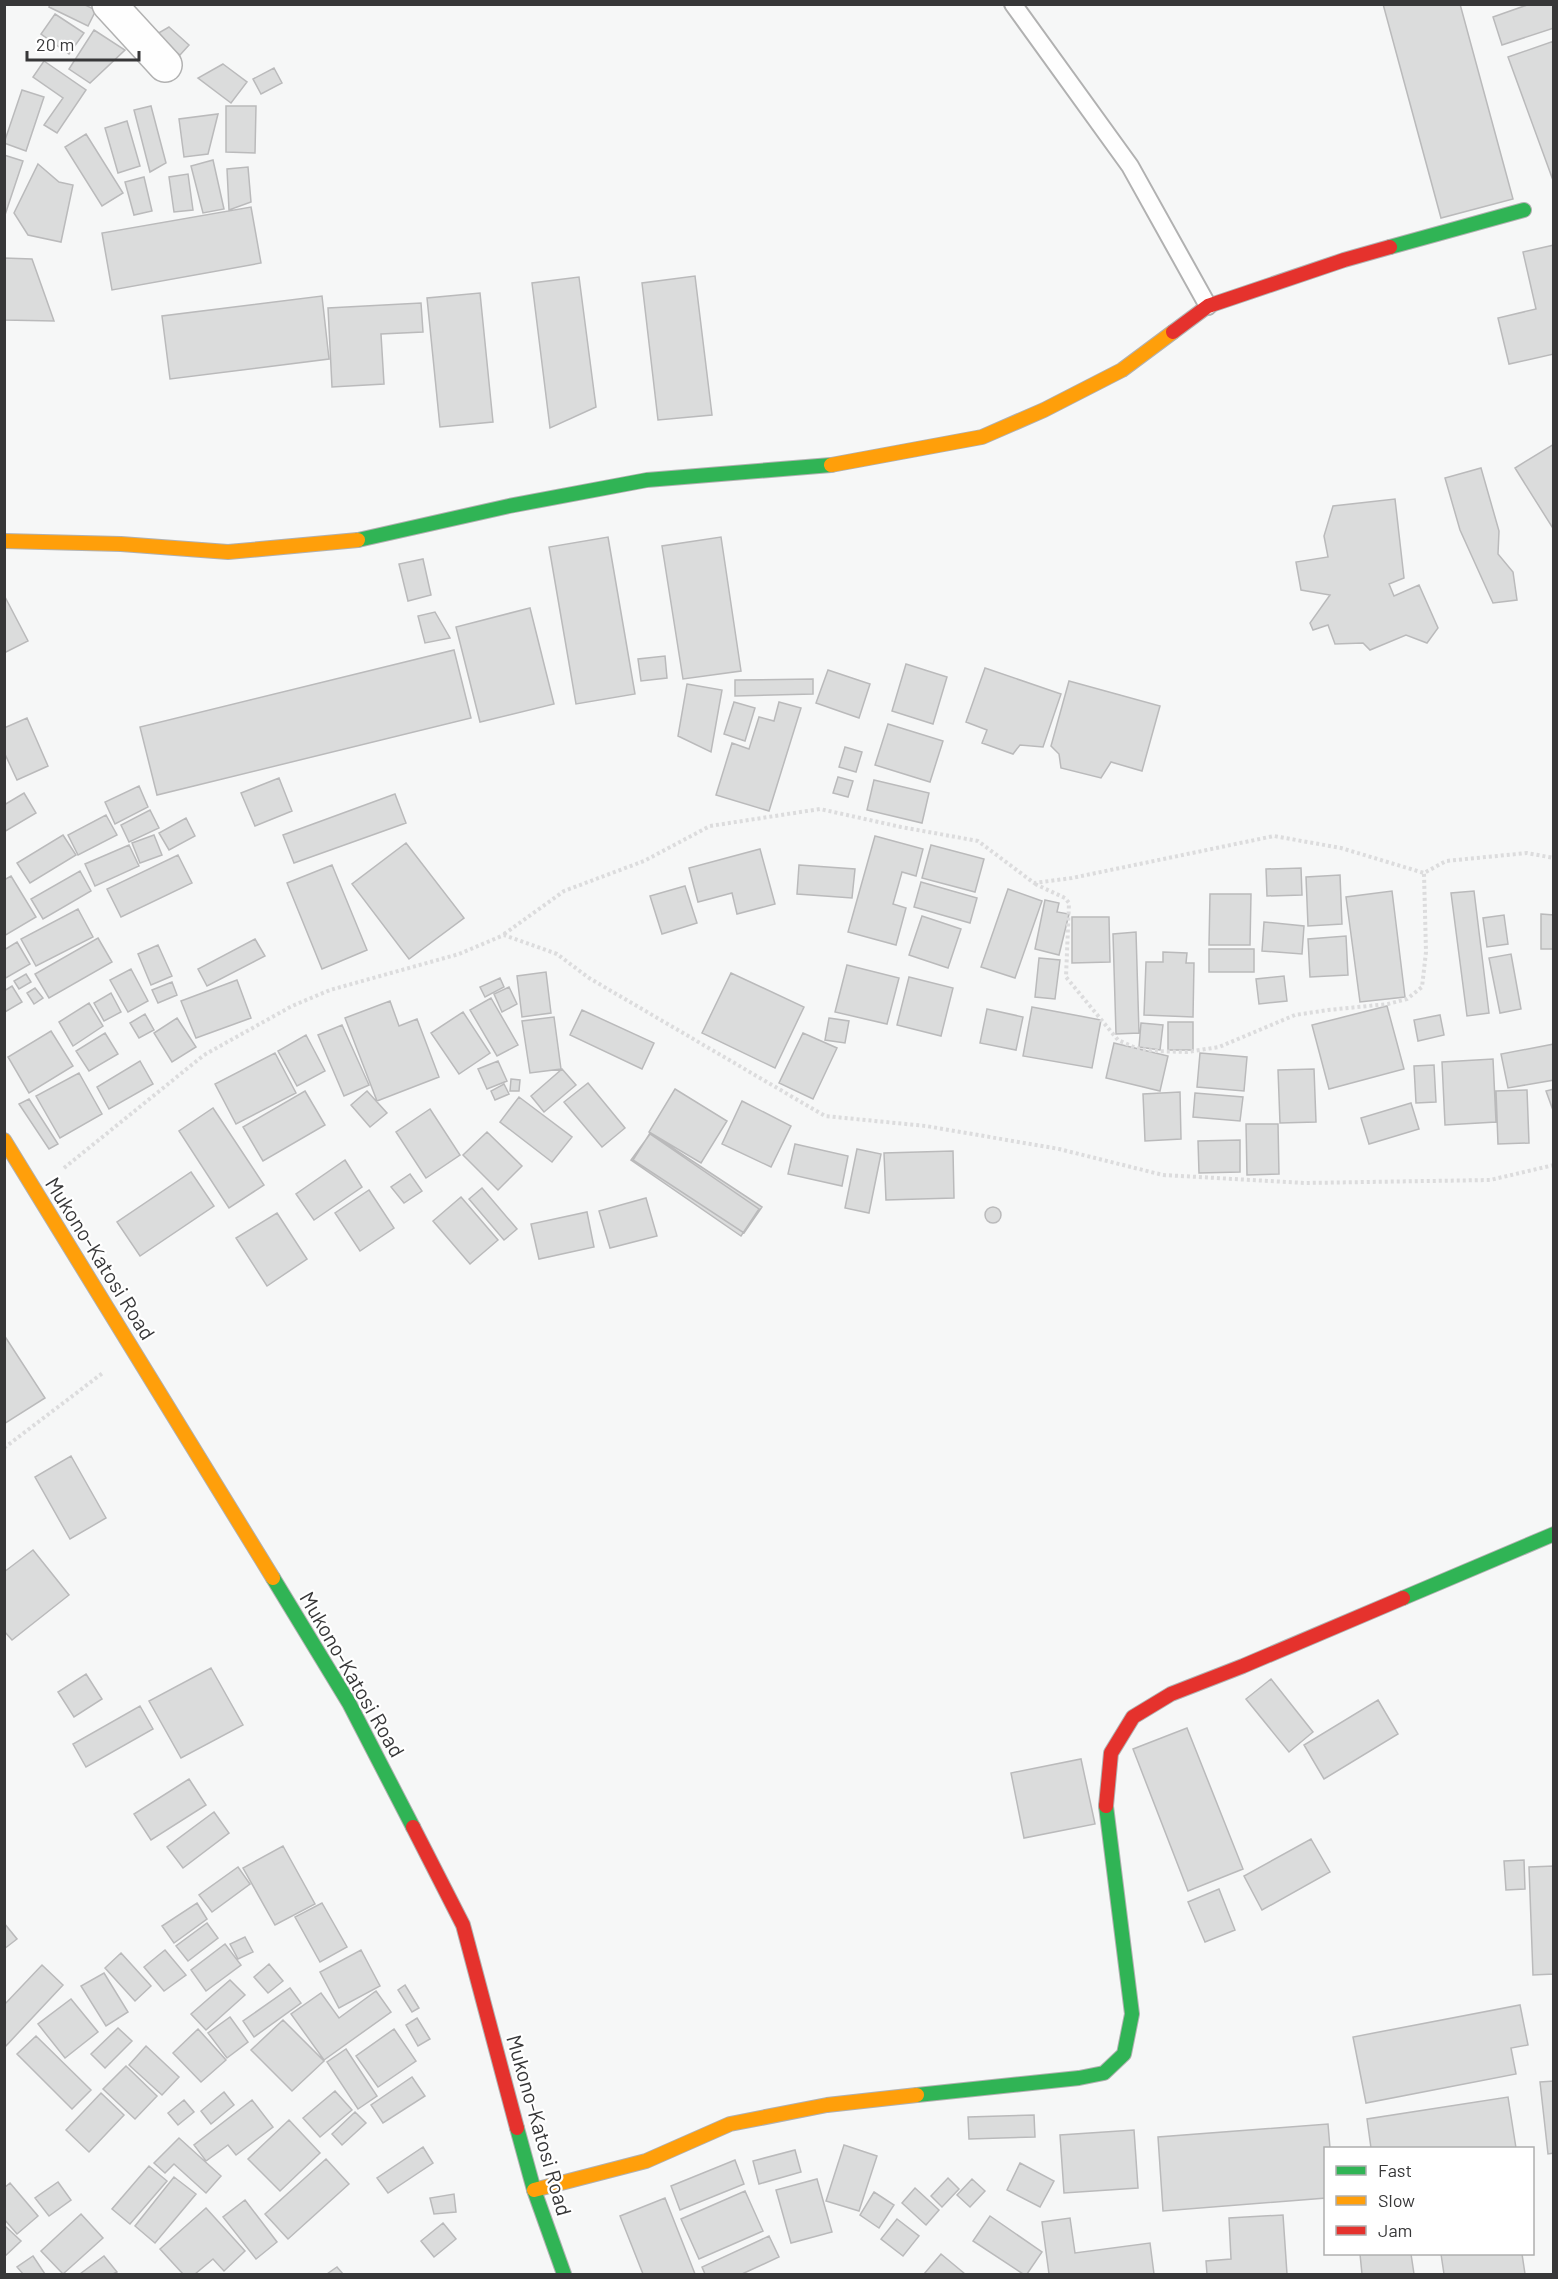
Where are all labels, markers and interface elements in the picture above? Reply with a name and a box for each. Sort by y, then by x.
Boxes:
scale bar [27,24,140,62]
text: 20 m [36,33,74,55]
street label: Mukono-Katosi Road [41,1172,161,1344]
street label: Mukono-Katosi Road [295,1587,411,1761]
street label: Mukono-Katosi Road [502,2032,578,2218]
legend [1324,2147,1534,2255]
text: Fast [1378,2159,1412,2181]
text: Slow [1378,2189,1415,2211]
text: Jam [1378,2219,1412,2241]

